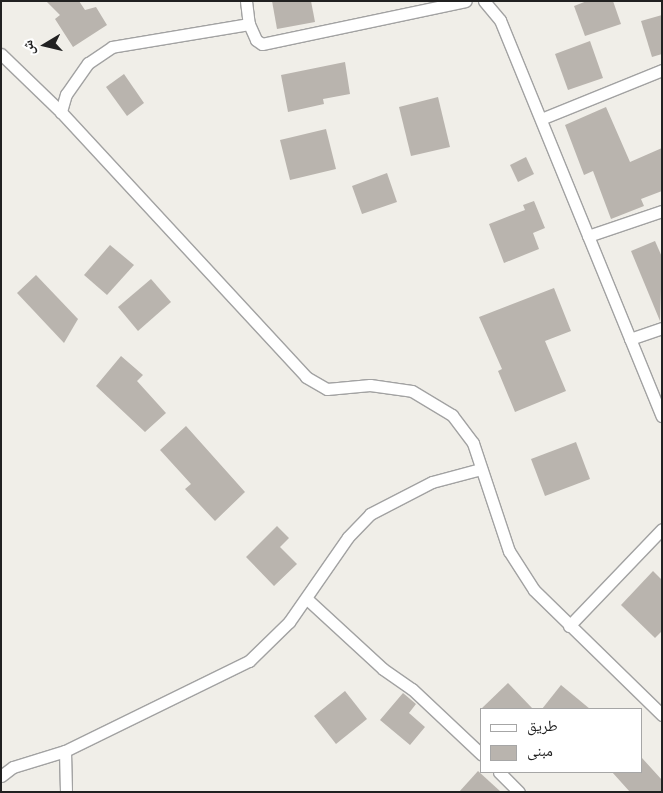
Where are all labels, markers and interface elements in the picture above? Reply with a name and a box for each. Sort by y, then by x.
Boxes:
north arrow [20,20,70,70]
text: ش [20,39,39,56]
legend [480,708,643,773]
text: طريق [527,718,558,737]
text: مبنى [527,743,553,762]

